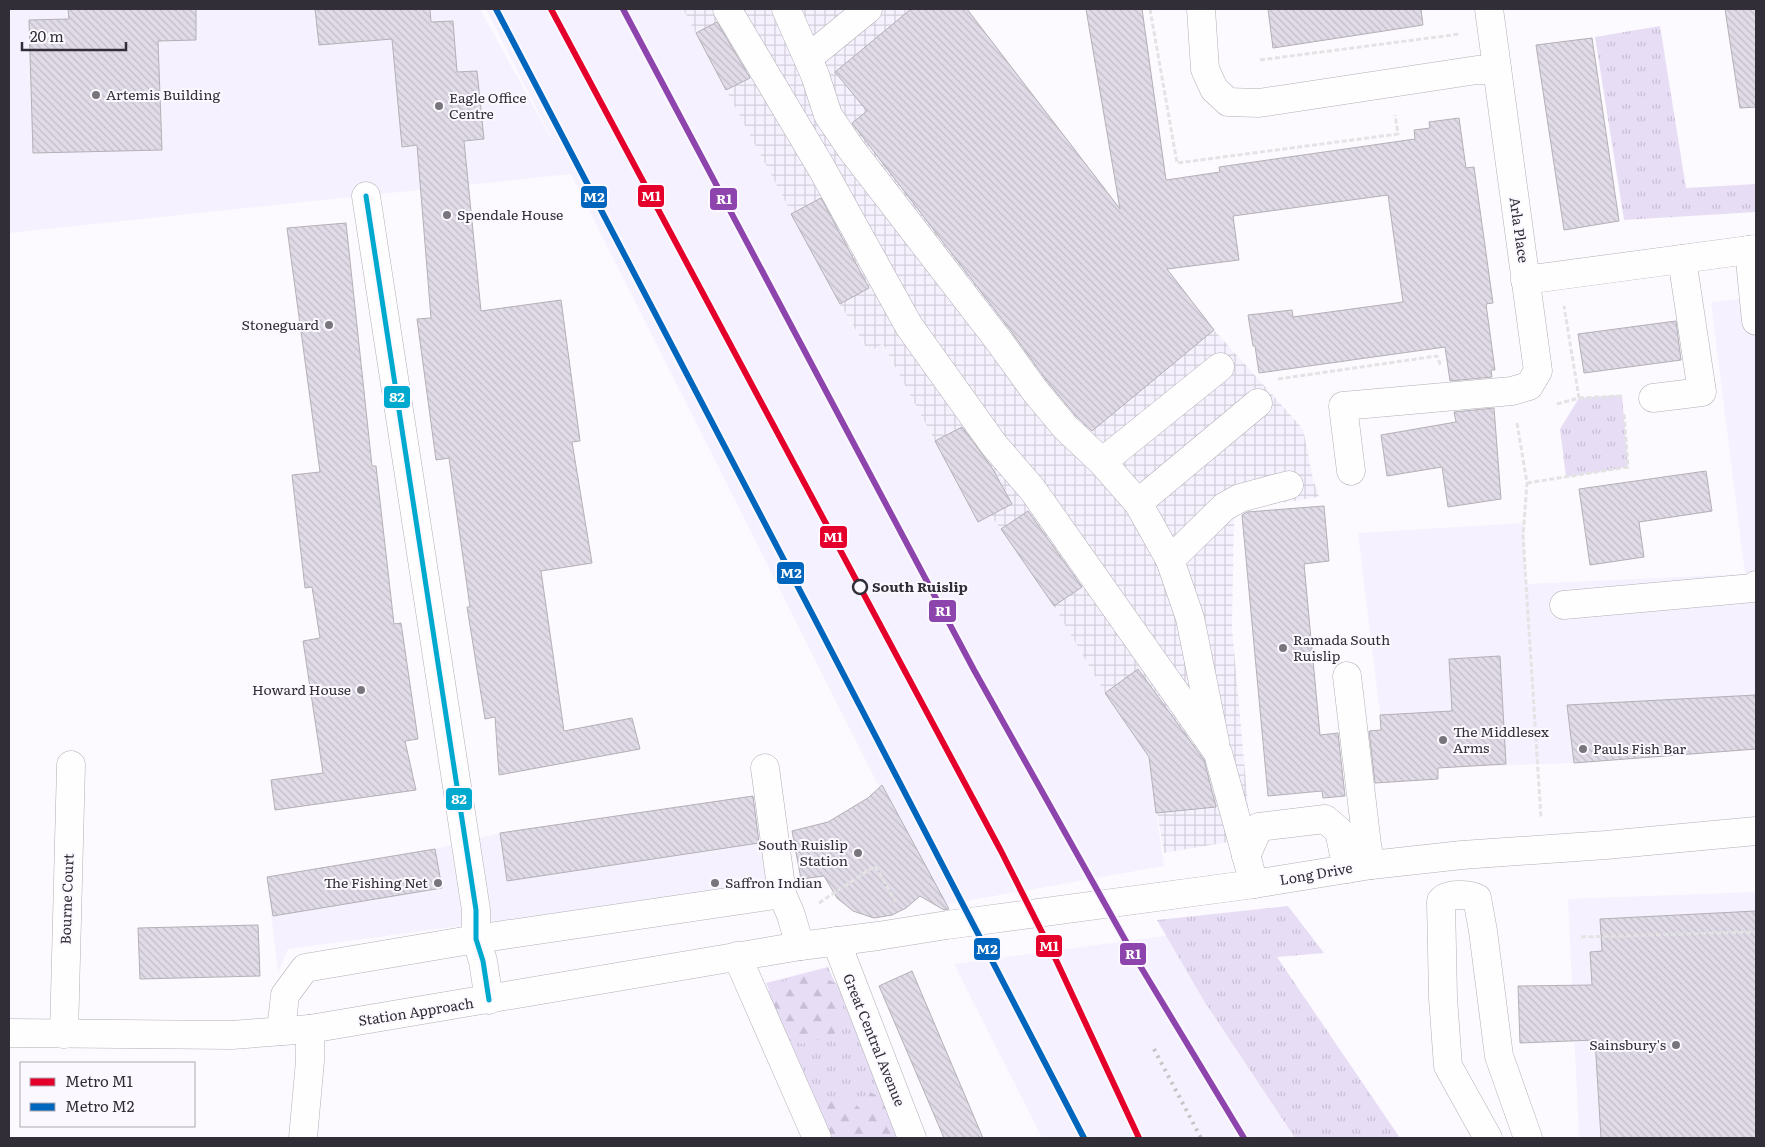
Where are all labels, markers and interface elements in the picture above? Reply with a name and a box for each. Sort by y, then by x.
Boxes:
scale bar [22,20,126,52]
text: 20 m [30,24,64,47]
place label: Artemis Building [106,84,221,104]
place label: Eagle Office Centre [449,87,527,123]
marker: Artemis Building [90,89,102,101]
marker: Eagle Office Centre [433,100,445,112]
line badge: M1 [637,184,665,208]
line badge: M2 [580,185,608,209]
text: M1 [641,185,661,205]
text: M2 [583,186,605,206]
line badge: R1 [709,187,738,211]
text: R1 [716,188,732,208]
street label: Arla Place [1505,196,1534,264]
place label: Spendale House [457,204,563,224]
marker: Spendale House [441,209,453,221]
place label: Stoneguard [242,314,319,334]
marker: Stoneguard [323,319,335,331]
line badge: 82 [383,385,411,409]
text: 82 [389,386,405,406]
line badge: M1 [819,525,848,549]
text: M1 [823,526,843,546]
line badge: M2 [776,561,805,585]
text: M2 [780,562,802,582]
place label: South Ruislip [872,576,968,596]
marker: South Ruislip [852,579,868,595]
line badge: R1 [928,599,957,623]
text: R1 [935,600,951,620]
place label: Ramada South Ruislip [1293,629,1390,665]
marker: Ramada South Ruislip [1277,642,1289,654]
place label: Howard House [252,679,351,699]
marker: Howard House [355,684,367,696]
place label: The Middlesex Arms [1453,721,1549,757]
marker: The Middlesex Arms [1437,734,1449,746]
place label: Pauls Fish Bar [1593,738,1687,758]
marker: Pauls Fish Bar [1577,743,1589,755]
line badge: 82 [445,787,473,811]
text: 82 [451,788,467,808]
place label: South Ruislip Station [758,834,848,870]
marker: South Ruislip Station [852,847,864,859]
street label: Bourne Court [54,853,78,945]
street label: Long Drive [1278,857,1354,889]
place label: The Fishing Net [324,872,428,892]
place label: Saffron Indian [725,872,822,892]
marker: The Fishing Net [432,877,444,889]
marker: Saffron Indian [709,877,721,889]
line badge: M1 [1035,934,1063,958]
text: M1 [1039,935,1059,955]
line badge: M2 [973,937,1001,961]
text: M2 [976,938,998,958]
line badge: R1 [1119,942,1147,966]
text: R1 [1125,943,1141,963]
street label: Great Central Avenue [839,970,911,1109]
street label: Station Approach [357,992,475,1030]
place label: Sainsbury's [1589,1034,1666,1054]
marker: Sainsbury's [1670,1039,1682,1051]
legend [20,1062,195,1127]
text: Metro M1 [65,1069,133,1092]
text: Metro M2 [65,1094,135,1117]

